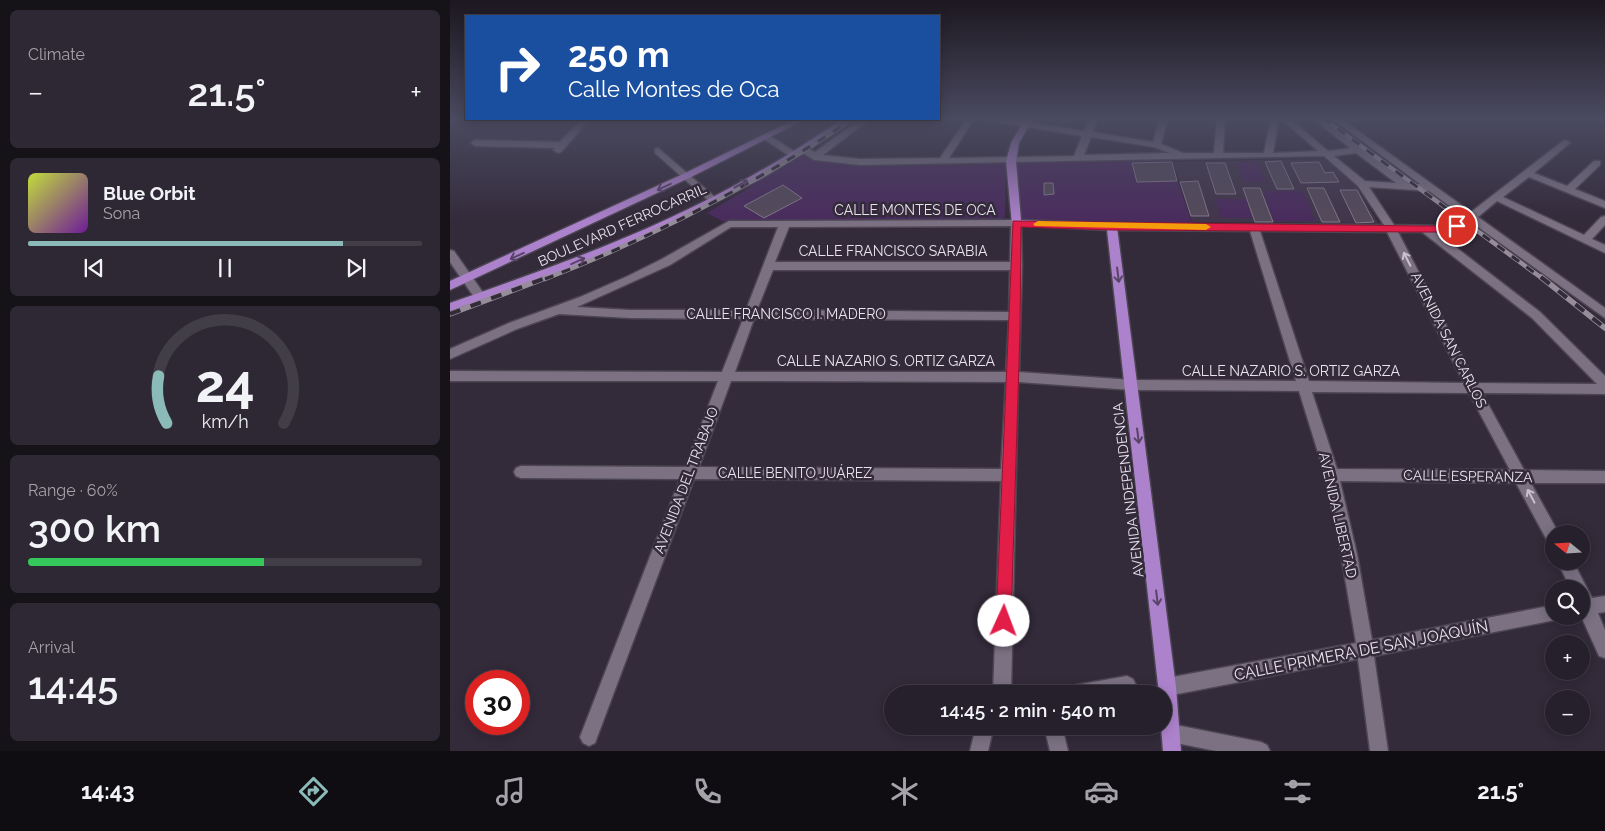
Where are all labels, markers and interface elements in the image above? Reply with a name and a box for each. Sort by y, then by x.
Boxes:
text: 250 m [568,34,670,75]
icon: right [485,35,550,100]
text: Climate [28,45,85,64]
text: 21.5° [188,70,266,115]
text: − [28,76,43,109]
text: + [410,76,422,109]
text: Calle Montes de Oca [568,76,780,102]
one-way arrow [733,179,748,189]
street label: BOULEVARD FERROCARRIL [535,181,709,269]
text: Blue Orbit [103,182,195,204]
one-way arrow [657,182,672,192]
street label: CALLE MONTES DE OCA [834,202,996,218]
text: Sona [103,204,140,223]
pin [1436,205,1478,247]
icon: arrive [1443,212,1471,240]
street label: CALLE FRANCISCO SARABIA [799,243,988,259]
one-way arrow [509,251,524,261]
one-way arrow [1402,252,1411,267]
icon: previous [80,254,108,282]
icon: pause [211,254,239,282]
icon: next [342,254,370,282]
one-way arrow [570,256,585,266]
one-way arrow [1113,267,1123,283]
street label: AVENIDA SAN CARLOS [1408,269,1490,411]
street label: CALLE FRANCISCO I. MADERO [686,306,886,322]
text: 24 [195,353,255,414]
street label: CALLE NAZARIO S. ORTIZ GARZA [777,353,996,369]
street label: CALLE NAZARIO S. ORTIZ GARZA [1182,363,1401,379]
street label: AVENIDA INDEPENDENCIA [1109,401,1147,578]
street label: AVENIDA DEL TRABAJO [651,405,721,555]
text: km/h [201,411,249,432]
one-way arrow [1133,428,1143,444]
street label: AVENIDA LIBERTAD [1316,450,1360,580]
street label: CALLE BENITO JUÁREZ [718,464,872,481]
street label: CALLE ESPERANZA [1403,467,1533,485]
text: Range · 60% [28,481,118,500]
one-way arrow [1525,489,1535,504]
text: 300 km [28,506,161,551]
north arrow [1545,525,1590,570]
map controls [1545,525,1590,735]
button: search [1545,580,1590,625]
one-way arrow [1152,589,1162,605]
position arrow [977,594,1029,646]
street label: CALLE PRIMERA DE SAN JOAQUÍN [1232,616,1490,684]
button: + [1545,635,1590,680]
text: Arrival [28,638,75,657]
text: 14:45 [28,663,118,708]
speed limit sign: 30 [465,670,530,735]
button: − [1545,690,1590,735]
text: 14:45 · 2 min · 540 m [940,699,1116,721]
icon: directions [296,774,331,809]
icon: music [493,774,528,809]
icon: phone [690,774,725,809]
icon: climate [887,774,922,809]
icon: car [1084,774,1119,809]
icon: filters [1280,774,1315,809]
text: 14:43 [81,778,135,804]
text: 21.5° [1477,778,1524,804]

